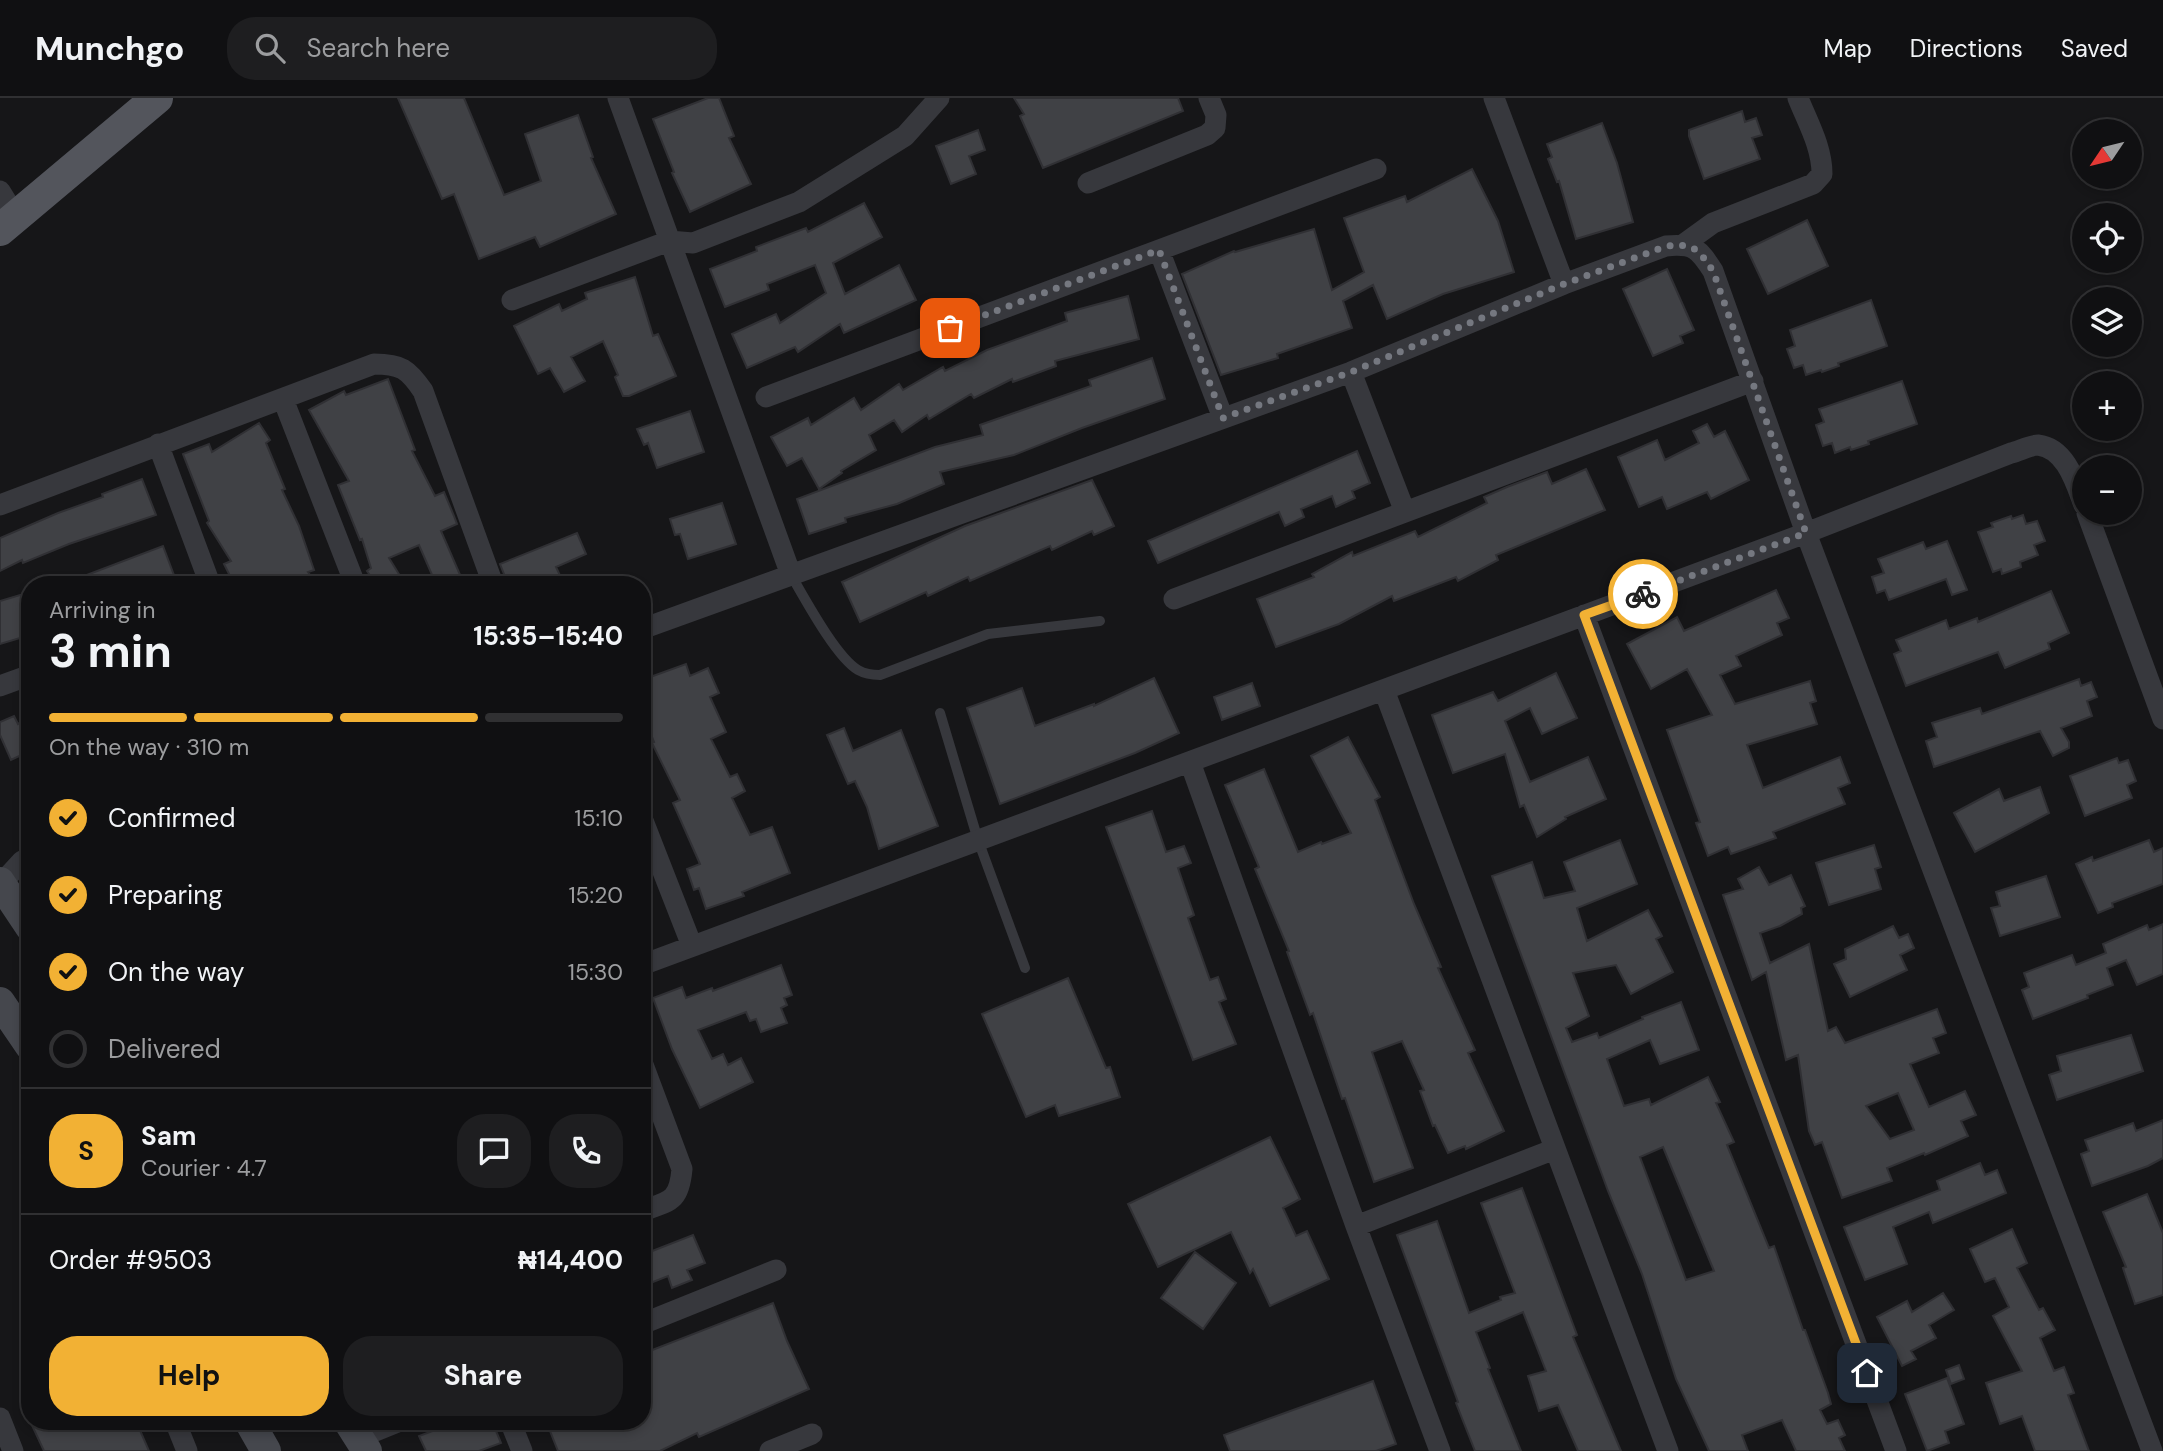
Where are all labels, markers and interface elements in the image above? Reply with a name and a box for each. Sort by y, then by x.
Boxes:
search box [227,17,717,80]
text: Munchgo [35,27,185,70]
icon: search [251,29,289,67]
text: Search here [307,31,450,65]
text: Map [1824,33,1872,64]
text: Directions [1910,33,2023,64]
text: Saved [2061,33,2128,64]
north arrow [2072,119,2142,189]
map controls [2072,119,2142,525]
button: locate [2072,203,2142,273]
button: layers [2072,287,2142,357]
pin [920,298,980,358]
icon: bag [931,309,969,347]
button: + [2072,371,2142,441]
button: − [2072,455,2142,525]
courier [1608,559,1678,629]
icon: bike [1624,575,1662,613]
text: Arriving in [49,595,155,625]
text: 15:35–15:40 [473,619,623,653]
text: 3 min [49,621,172,681]
text: On the way · 310 m [49,732,249,762]
icon: check [49,799,87,837]
text: Confirmed [108,801,235,835]
text: 15:10 [574,803,623,833]
icon: check [49,876,87,914]
text: Preparing [108,878,223,912]
text: 15:20 [568,880,623,910]
icon: check [49,953,87,991]
text: On the way [108,955,244,989]
text: 15:30 [568,957,623,987]
text: Delivered [108,1032,221,1066]
button: chat [457,1114,531,1188]
button: phone [549,1114,623,1188]
text: Sam [141,1119,196,1153]
text: S [78,1134,94,1168]
text: Courier · 4.7 [141,1153,267,1183]
text: Order #9503 [49,1243,212,1277]
text: ₦14,400 [518,1243,623,1277]
button: Help [49,1336,329,1416]
button: Share [343,1336,623,1416]
pin [1837,1343,1897,1403]
icon: home [1848,1354,1886,1392]

